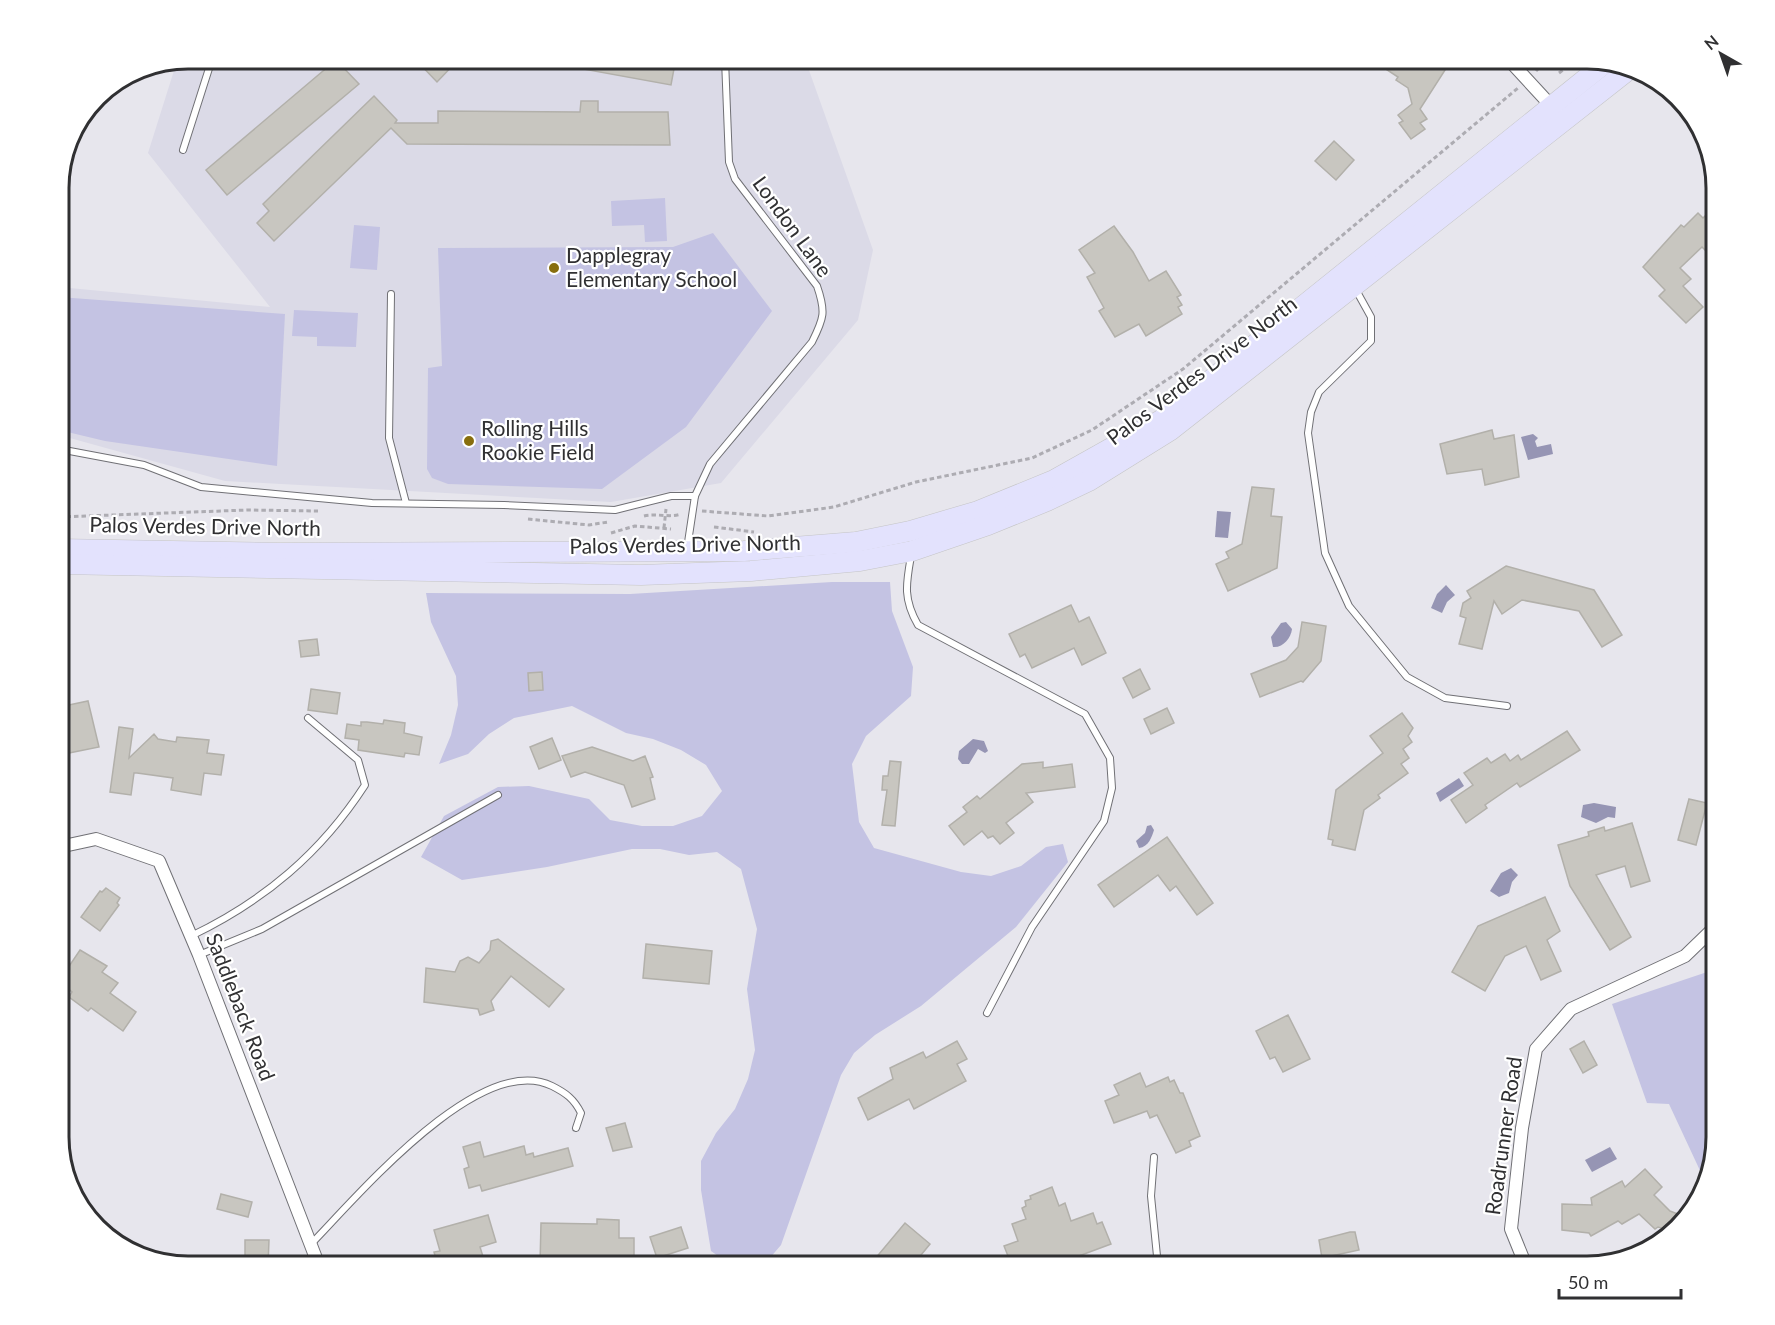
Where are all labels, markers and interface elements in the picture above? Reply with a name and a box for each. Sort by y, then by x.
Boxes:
north arrow [1691,24,1751,84]
text: N [1700,31,1722,53]
street label: London Lane [748,171,838,281]
place label: Dapplegray Elementary School [566,242,737,291]
marker: Dapplegray Elementary School [547,261,561,275]
street label: Palos Verdes Drive North [1101,290,1301,449]
place label: Rolling Hills Rookie Field [481,415,594,464]
marker: Rolling Hills Rookie Field [462,434,476,448]
street label: Palos Verdes Drive North [89,511,321,540]
street label: Palos Verdes Drive North [569,529,801,558]
street label: Saddleback Road [202,929,281,1084]
street label: Roadrunner Road [1479,1055,1526,1217]
scale bar [1559,1262,1680,1300]
text: 50 m [1568,1271,1608,1293]

